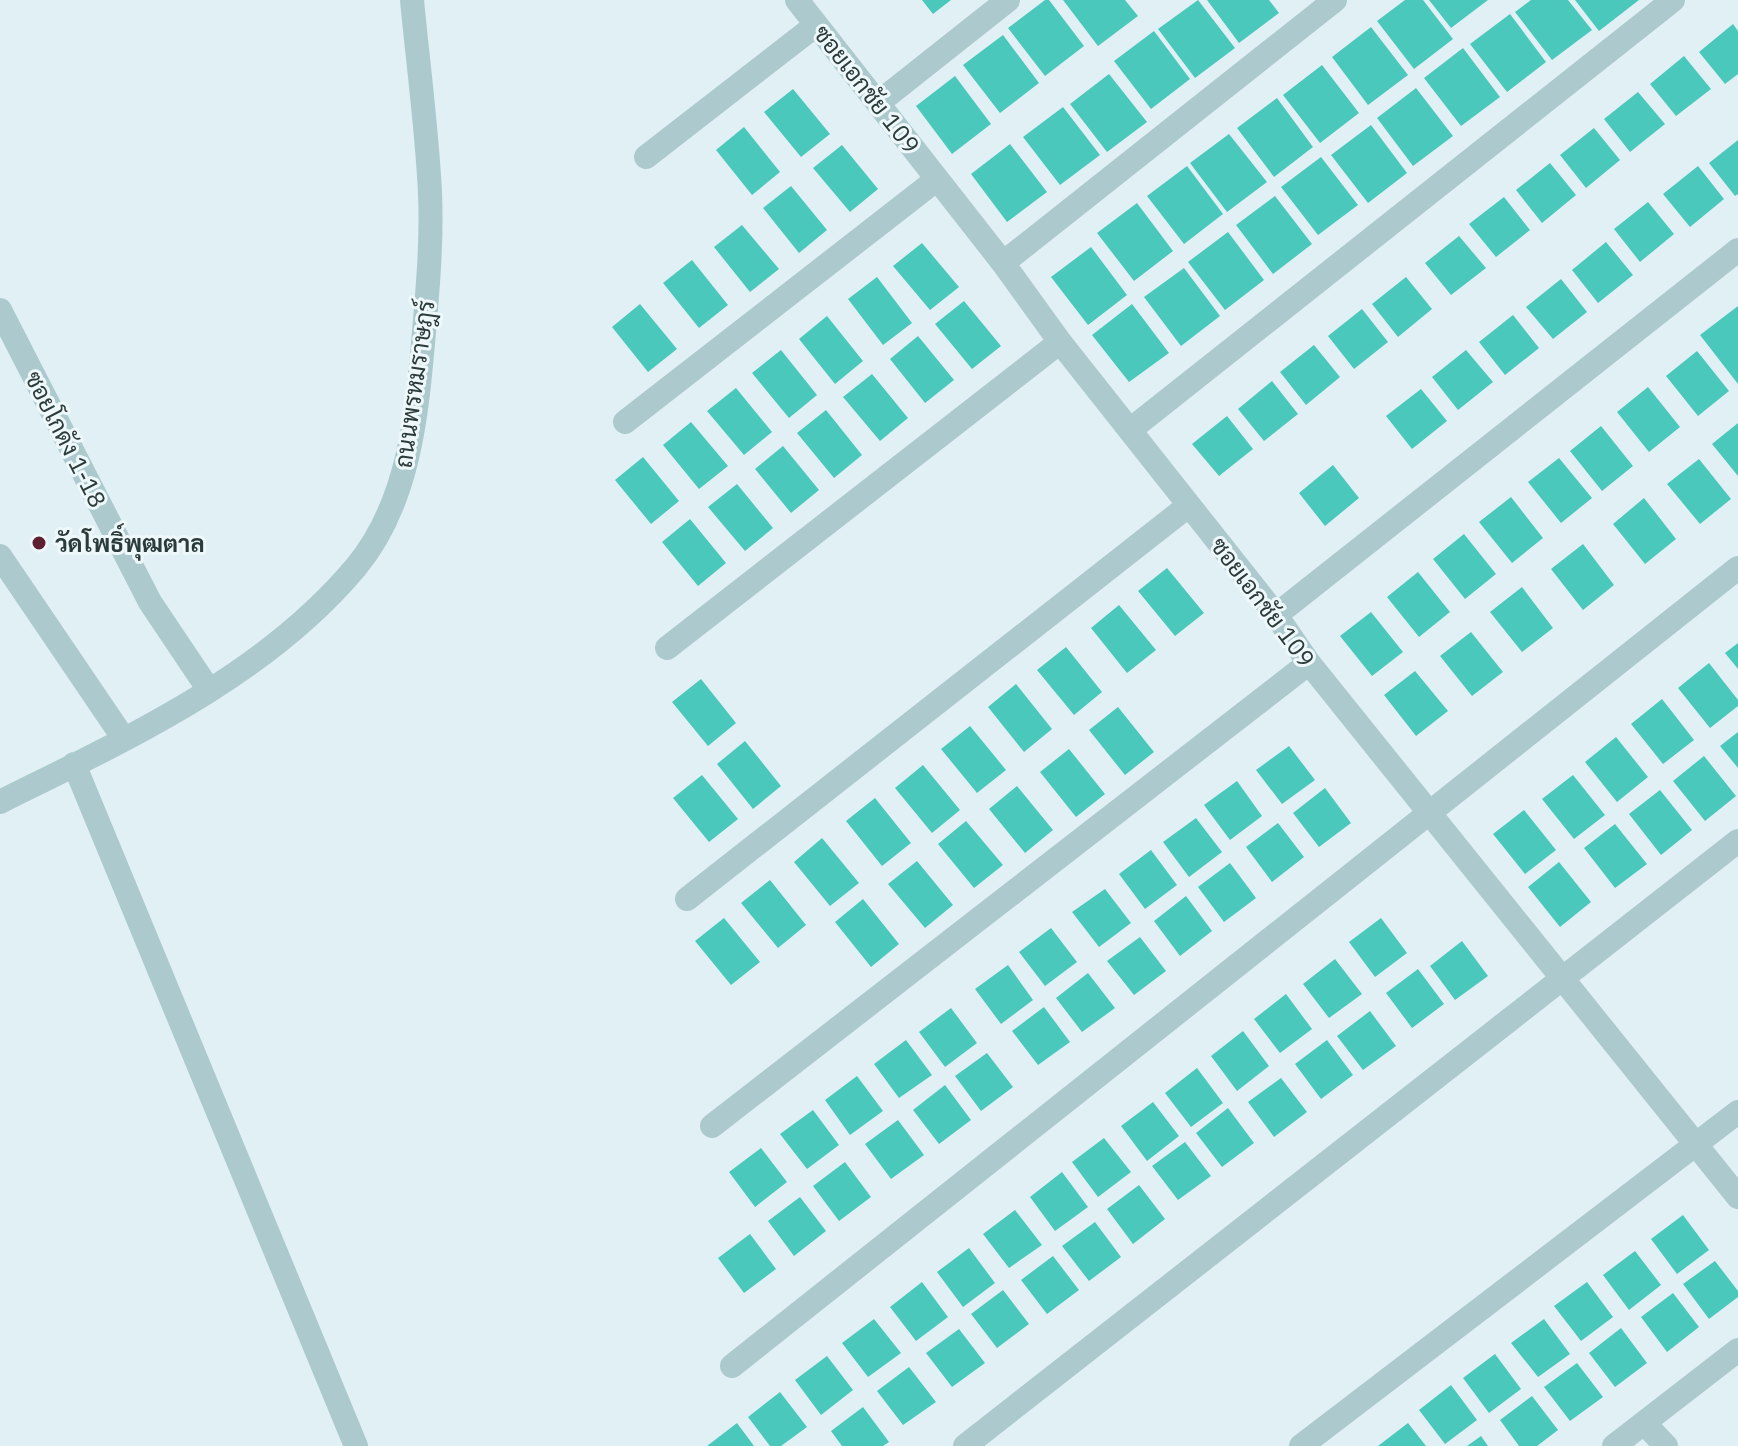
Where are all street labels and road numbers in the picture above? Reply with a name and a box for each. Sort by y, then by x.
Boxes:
street label: ซอยเอกชัย 109 [807,18,927,160]
street label: ถนนพรหมราษฎร์ [386,298,443,470]
street label: ซอยโกดัง 1-18 [18,365,114,513]
street label: ซอยเอกชัย 109 [1204,530,1322,674]

